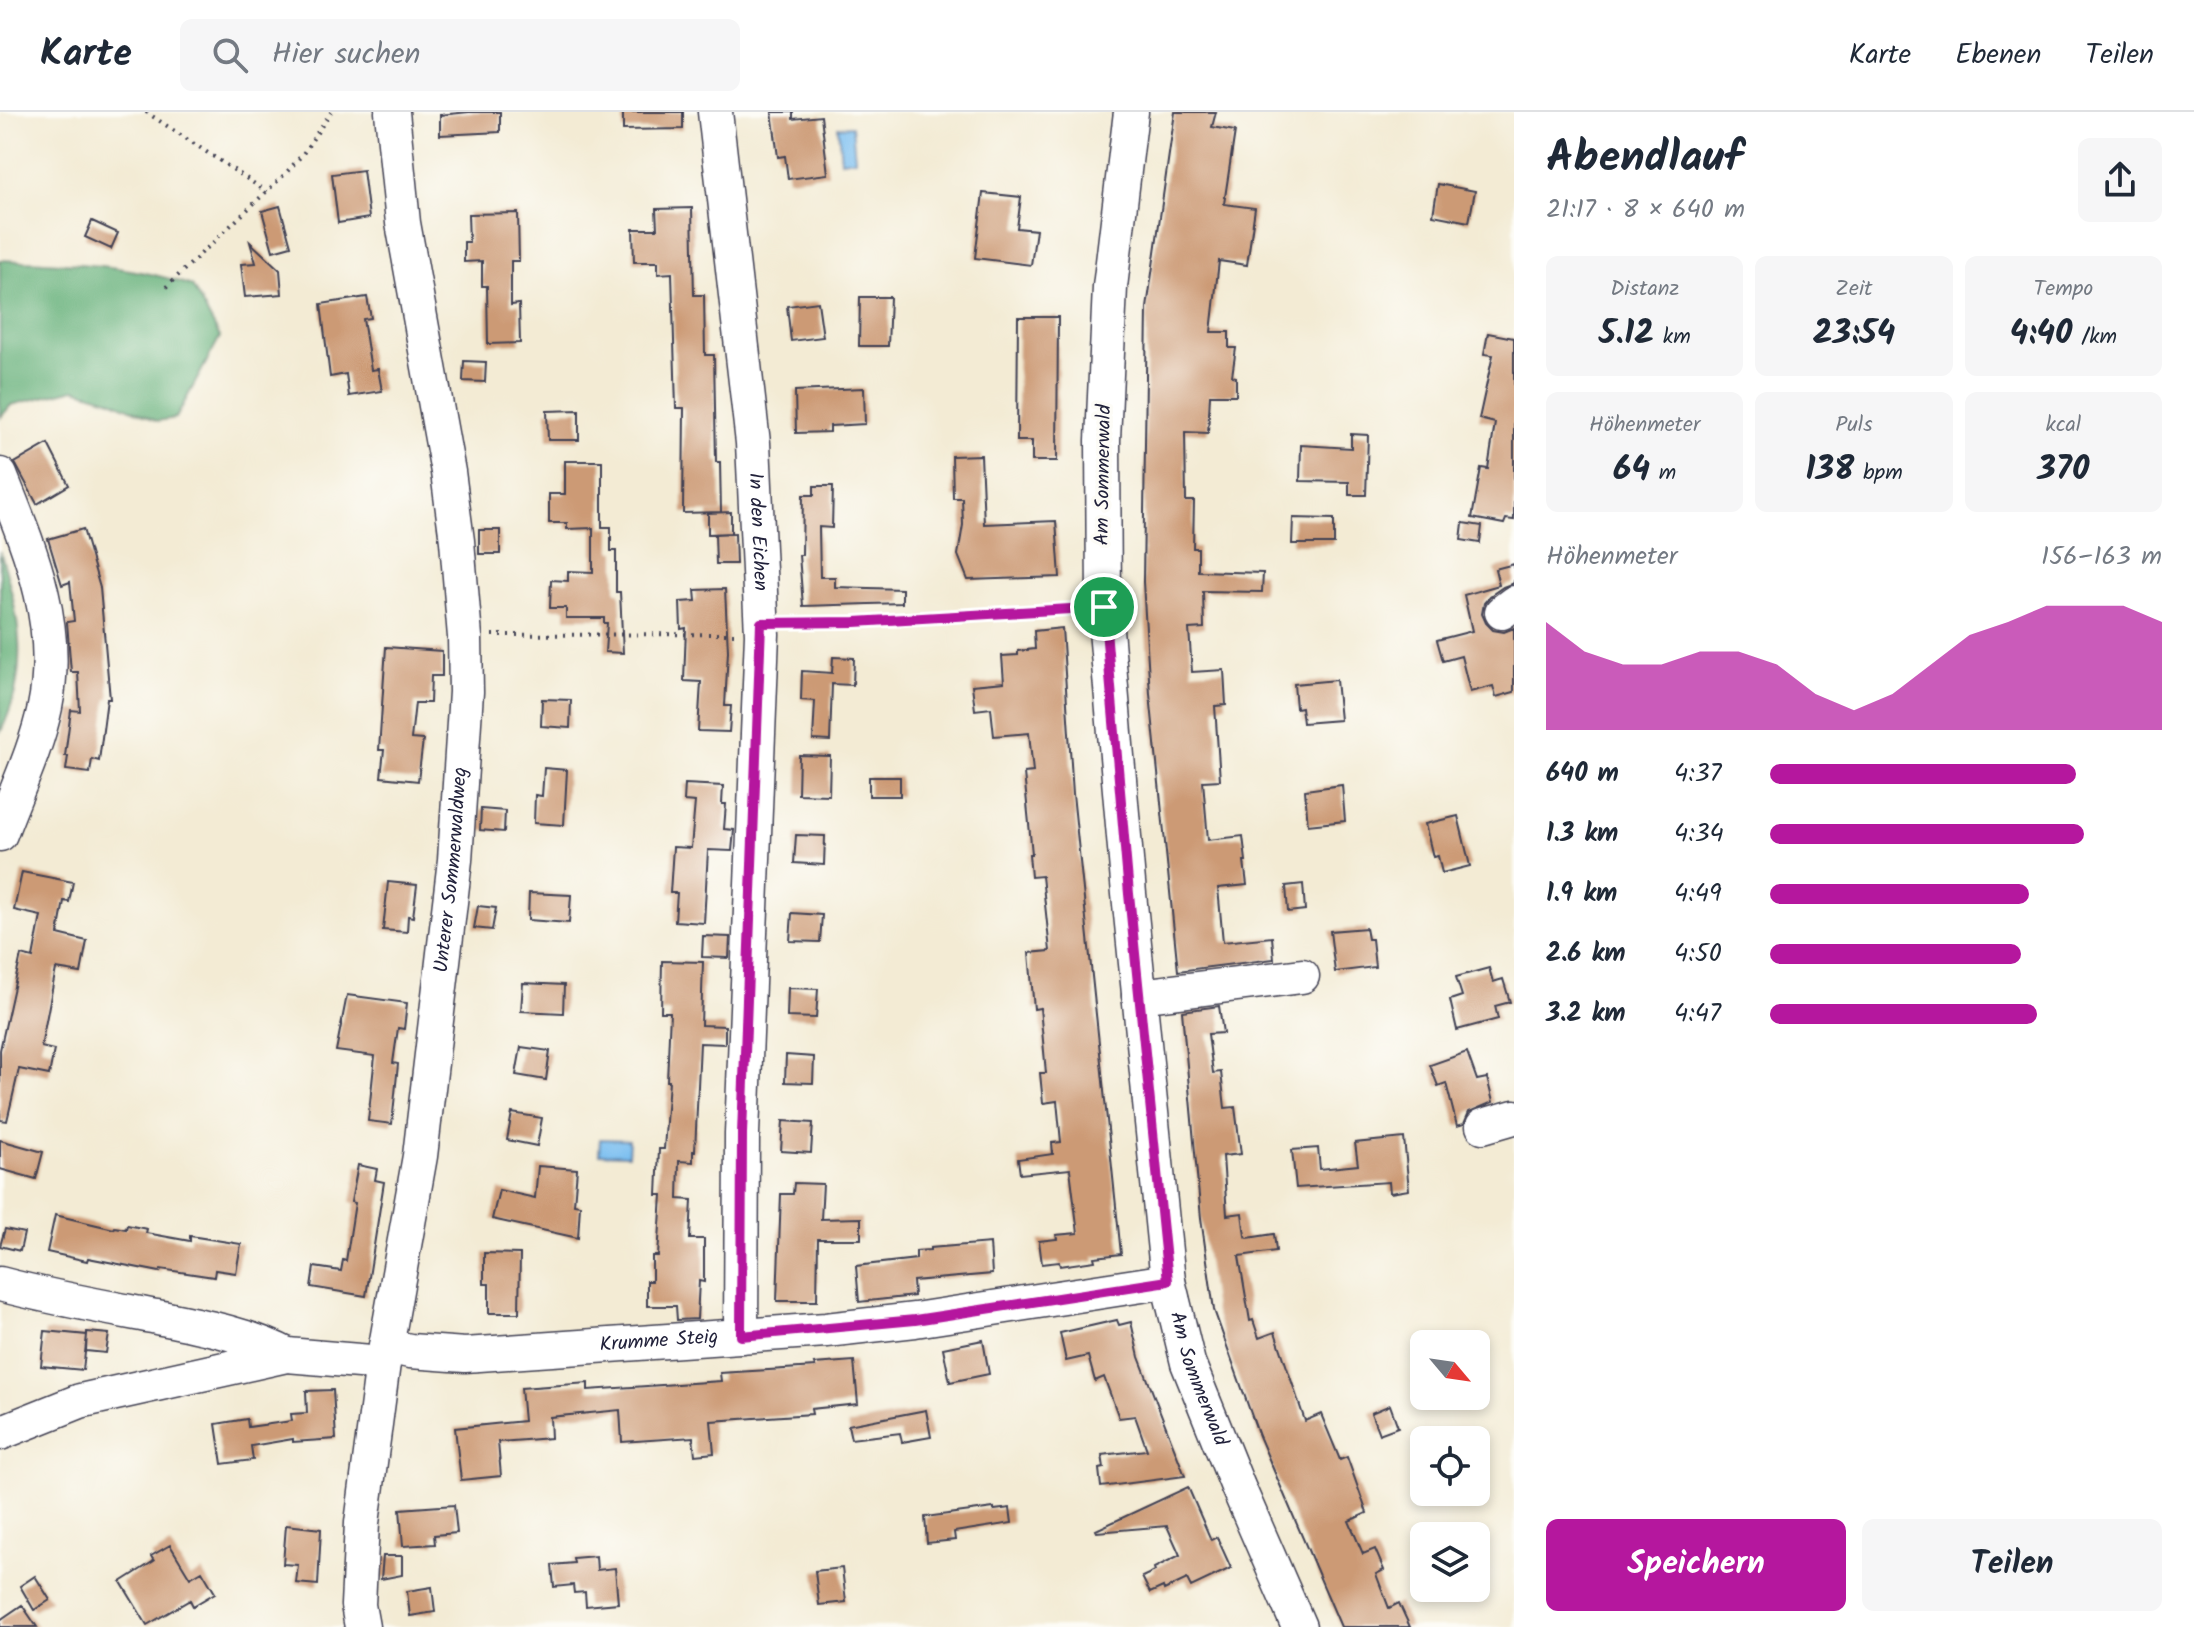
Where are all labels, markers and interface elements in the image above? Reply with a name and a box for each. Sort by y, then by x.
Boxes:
search box [180,19,740,91]
text: Karte [40,25,132,85]
text: Hier suchen [272,31,421,79]
icon: search [208,33,252,77]
text: Karte [1849,33,1911,78]
text: Ebenen [1955,33,2041,78]
text: Teilen [2085,33,2154,78]
text: Abendlauf [1546,124,1743,194]
button: share [2078,138,2162,222]
text: 21:17 · 8 × 640 m [1546,189,1745,231]
text: Distanz [1610,272,1679,307]
text: Zeit [1835,272,1873,307]
text: Tempo [2033,272,2093,307]
text: 5.12 [1599,307,1654,361]
text: 23:54 [1813,307,1895,361]
text: 4:40 [2010,307,2073,361]
text: km [1654,320,1691,355]
text: /km [2073,320,2117,355]
street label: Am Sommerwald [1087,403,1121,546]
text: Höhenmeter [1589,408,1700,443]
text: Puls [1835,408,1873,443]
text: kcal [2045,408,2081,443]
text: 64 [1613,443,1650,497]
text: 138 [1805,443,1854,497]
text: 370 [2037,443,2089,497]
text: m [1650,456,1676,491]
text: bpm [1854,456,1903,491]
street label: In den Eichen [738,472,776,592]
text: Höhenmeter [1546,536,1677,578]
text: 156–163 m [2041,536,2162,578]
pin [1070,573,1138,641]
icon: arrive [1082,585,1126,629]
text: 640 m [1546,753,1619,795]
text: 4:37 [1674,753,1722,795]
street label: Unterer Sommerwaldweg [426,766,477,975]
text: 1.3 km [1546,813,1618,855]
text: 4:34 [1674,813,1724,855]
text: 1.9 km [1546,873,1617,915]
text: 4:49 [1674,873,1722,915]
text: 2.6 km [1546,933,1626,975]
text: 4:50 [1674,933,1722,975]
text: 3.2 km [1546,993,1626,1035]
text: 4:47 [1674,993,1721,1035]
street label: Am Sommerwald [1160,1308,1236,1452]
street label: Krumme Steig [599,1322,719,1362]
north arrow [1410,1330,1490,1410]
map controls [1410,1330,1490,1602]
button: locate [1410,1426,1490,1506]
button: Speichern [1546,1519,1846,1611]
button: Teilen [1862,1519,2162,1611]
button: layers [1410,1522,1490,1602]

